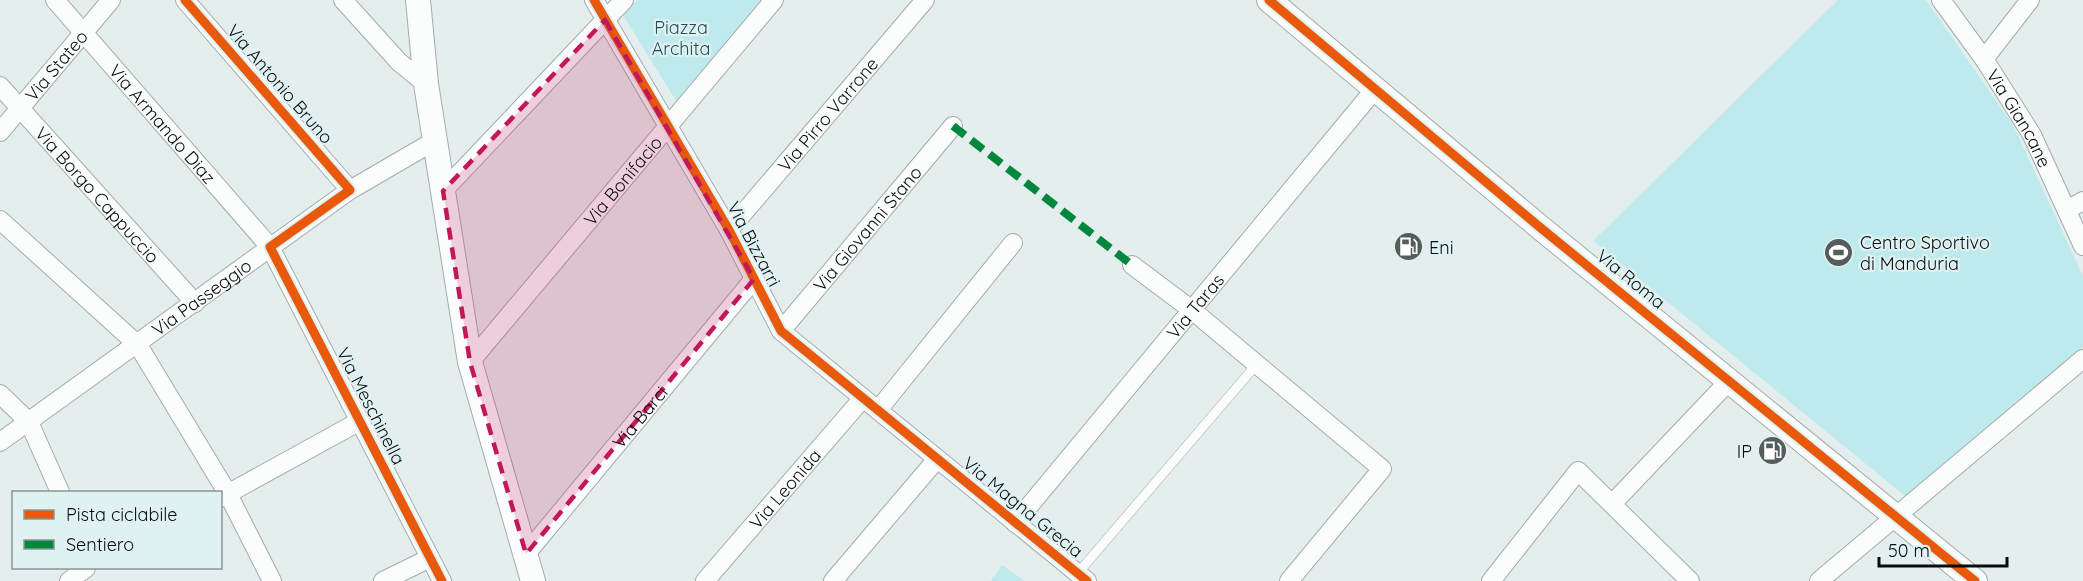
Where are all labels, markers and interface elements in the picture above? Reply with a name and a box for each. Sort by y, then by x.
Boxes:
park label: Piazza Archita [652,16,710,60]
street label: Via Antonio Bruno [222,20,338,148]
street label: Via Stateo [20,25,92,106]
street label: Via Pirro Varrone [772,52,883,176]
street label: Via Armando Diaz [104,59,221,188]
street label: Via Giancane [1982,65,2057,171]
street label: Via Borgo Cappuccio [30,122,165,268]
street label: Via Bonifacio [578,131,667,230]
street label: Via Giovanni Stano [808,161,926,296]
street label: Via Bizzarri [722,198,786,290]
fuel station icon: Eni [1392,231,1424,263]
place label: Centro Sportivo di Manduria [1860,231,1990,275]
place label: Eni [1429,236,1453,259]
sports icon: Centro Sportivo di Manduria [1823,236,1855,268]
street label: Via Roma [1592,244,1670,314]
street label: Via Passeggio [147,253,256,341]
street label: Via Taras [1161,269,1229,343]
street label: Via Meschinella [332,344,410,468]
street label: Via Barci [607,381,672,453]
fuel station icon: IP [1757,435,1789,467]
place label: IP [1737,440,1752,463]
street label: Via Leonida [744,444,826,533]
street label: Via Magna Grecia [958,451,1088,563]
legend [12,491,222,569]
text: Pista ciclabile [66,503,177,526]
scale bar [1879,530,2006,568]
text: Sentiero [66,533,134,556]
text: 50 m [1888,539,1930,562]

